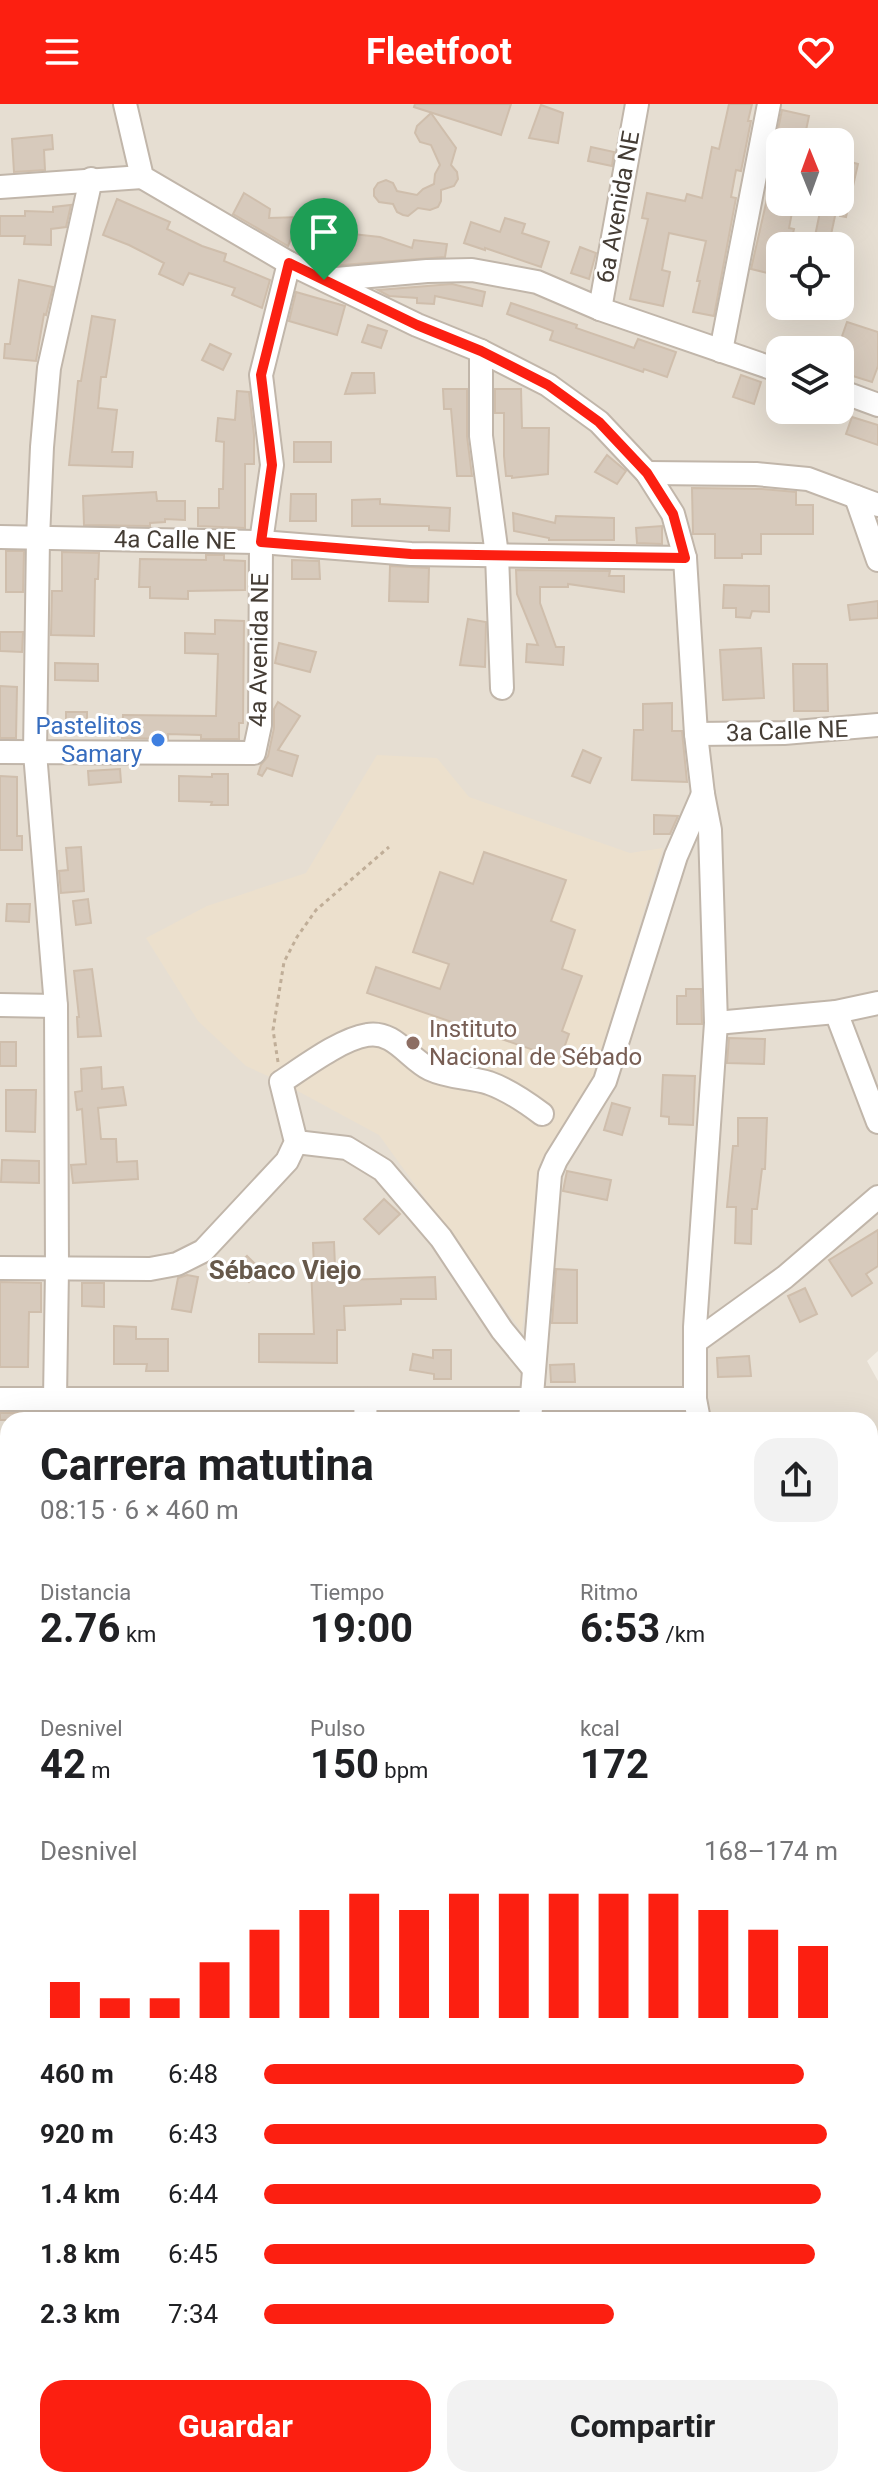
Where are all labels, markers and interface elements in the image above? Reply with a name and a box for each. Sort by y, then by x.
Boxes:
icon: menu [40,30,84,74]
icon: heart [794,30,838,74]
text: Fleetfoot [366,31,512,73]
north arrow [766,128,854,216]
map controls [766,128,854,424]
street label: 6a Avenida NE [591,129,645,285]
pin [290,198,358,280]
icon: arrive [302,210,346,254]
button: locate [766,232,854,320]
button: layers [766,336,854,424]
street label: 4a Calle NE [114,525,236,555]
street label: 4a Avenida NE [244,573,274,727]
place label: Pastelitos Samary [36,712,143,768]
street label: 3a Calle NE [725,715,849,747]
marker: Pastelitos Samary [149,731,167,749]
place label: Instituto Nacional de Sébado [429,1015,642,1071]
marker: Instituto Nacional de Sébado [404,1034,422,1052]
district label: Sébaco Viejo [209,1255,361,1285]
button: share [754,1438,838,1522]
text: Carrera matutina [40,1439,374,1491]
text: 08:15 · 6 × 460 m [40,1495,239,1525]
text: Distancia [40,1580,131,1605]
text: Tiempo [310,1580,384,1605]
text: Ritmo [580,1580,638,1605]
text: 2.76 [40,1605,120,1652]
text: 19:00 [310,1605,413,1652]
text: 6:53 [580,1605,660,1652]
text: km [120,1622,156,1647]
text: /km [660,1622,705,1647]
text: Desnivel [40,1716,123,1741]
text: Pulso [310,1716,365,1741]
text: kcal [580,1716,620,1741]
text: 42 [40,1741,86,1788]
text: 150 [310,1741,379,1788]
text: 172 [580,1741,649,1788]
text: m [86,1758,111,1783]
text: bpm [379,1758,428,1783]
text: Desnivel [40,1836,138,1866]
text: 168–174 m [704,1836,838,1866]
text: 460 m [40,2059,114,2089]
text: 6:48 [168,2059,218,2089]
text: 920 m [40,2119,114,2149]
text: 6:43 [168,2119,218,2149]
text: 1.4 km [40,2179,120,2209]
text: 6:44 [168,2179,218,2209]
text: 1.8 km [40,2239,120,2269]
text: 6:45 [168,2239,218,2269]
text: 2.3 km [40,2299,120,2329]
text: 7:34 [168,2299,218,2329]
button: Guardar [40,2380,431,2472]
button: Compartir [447,2380,838,2472]

